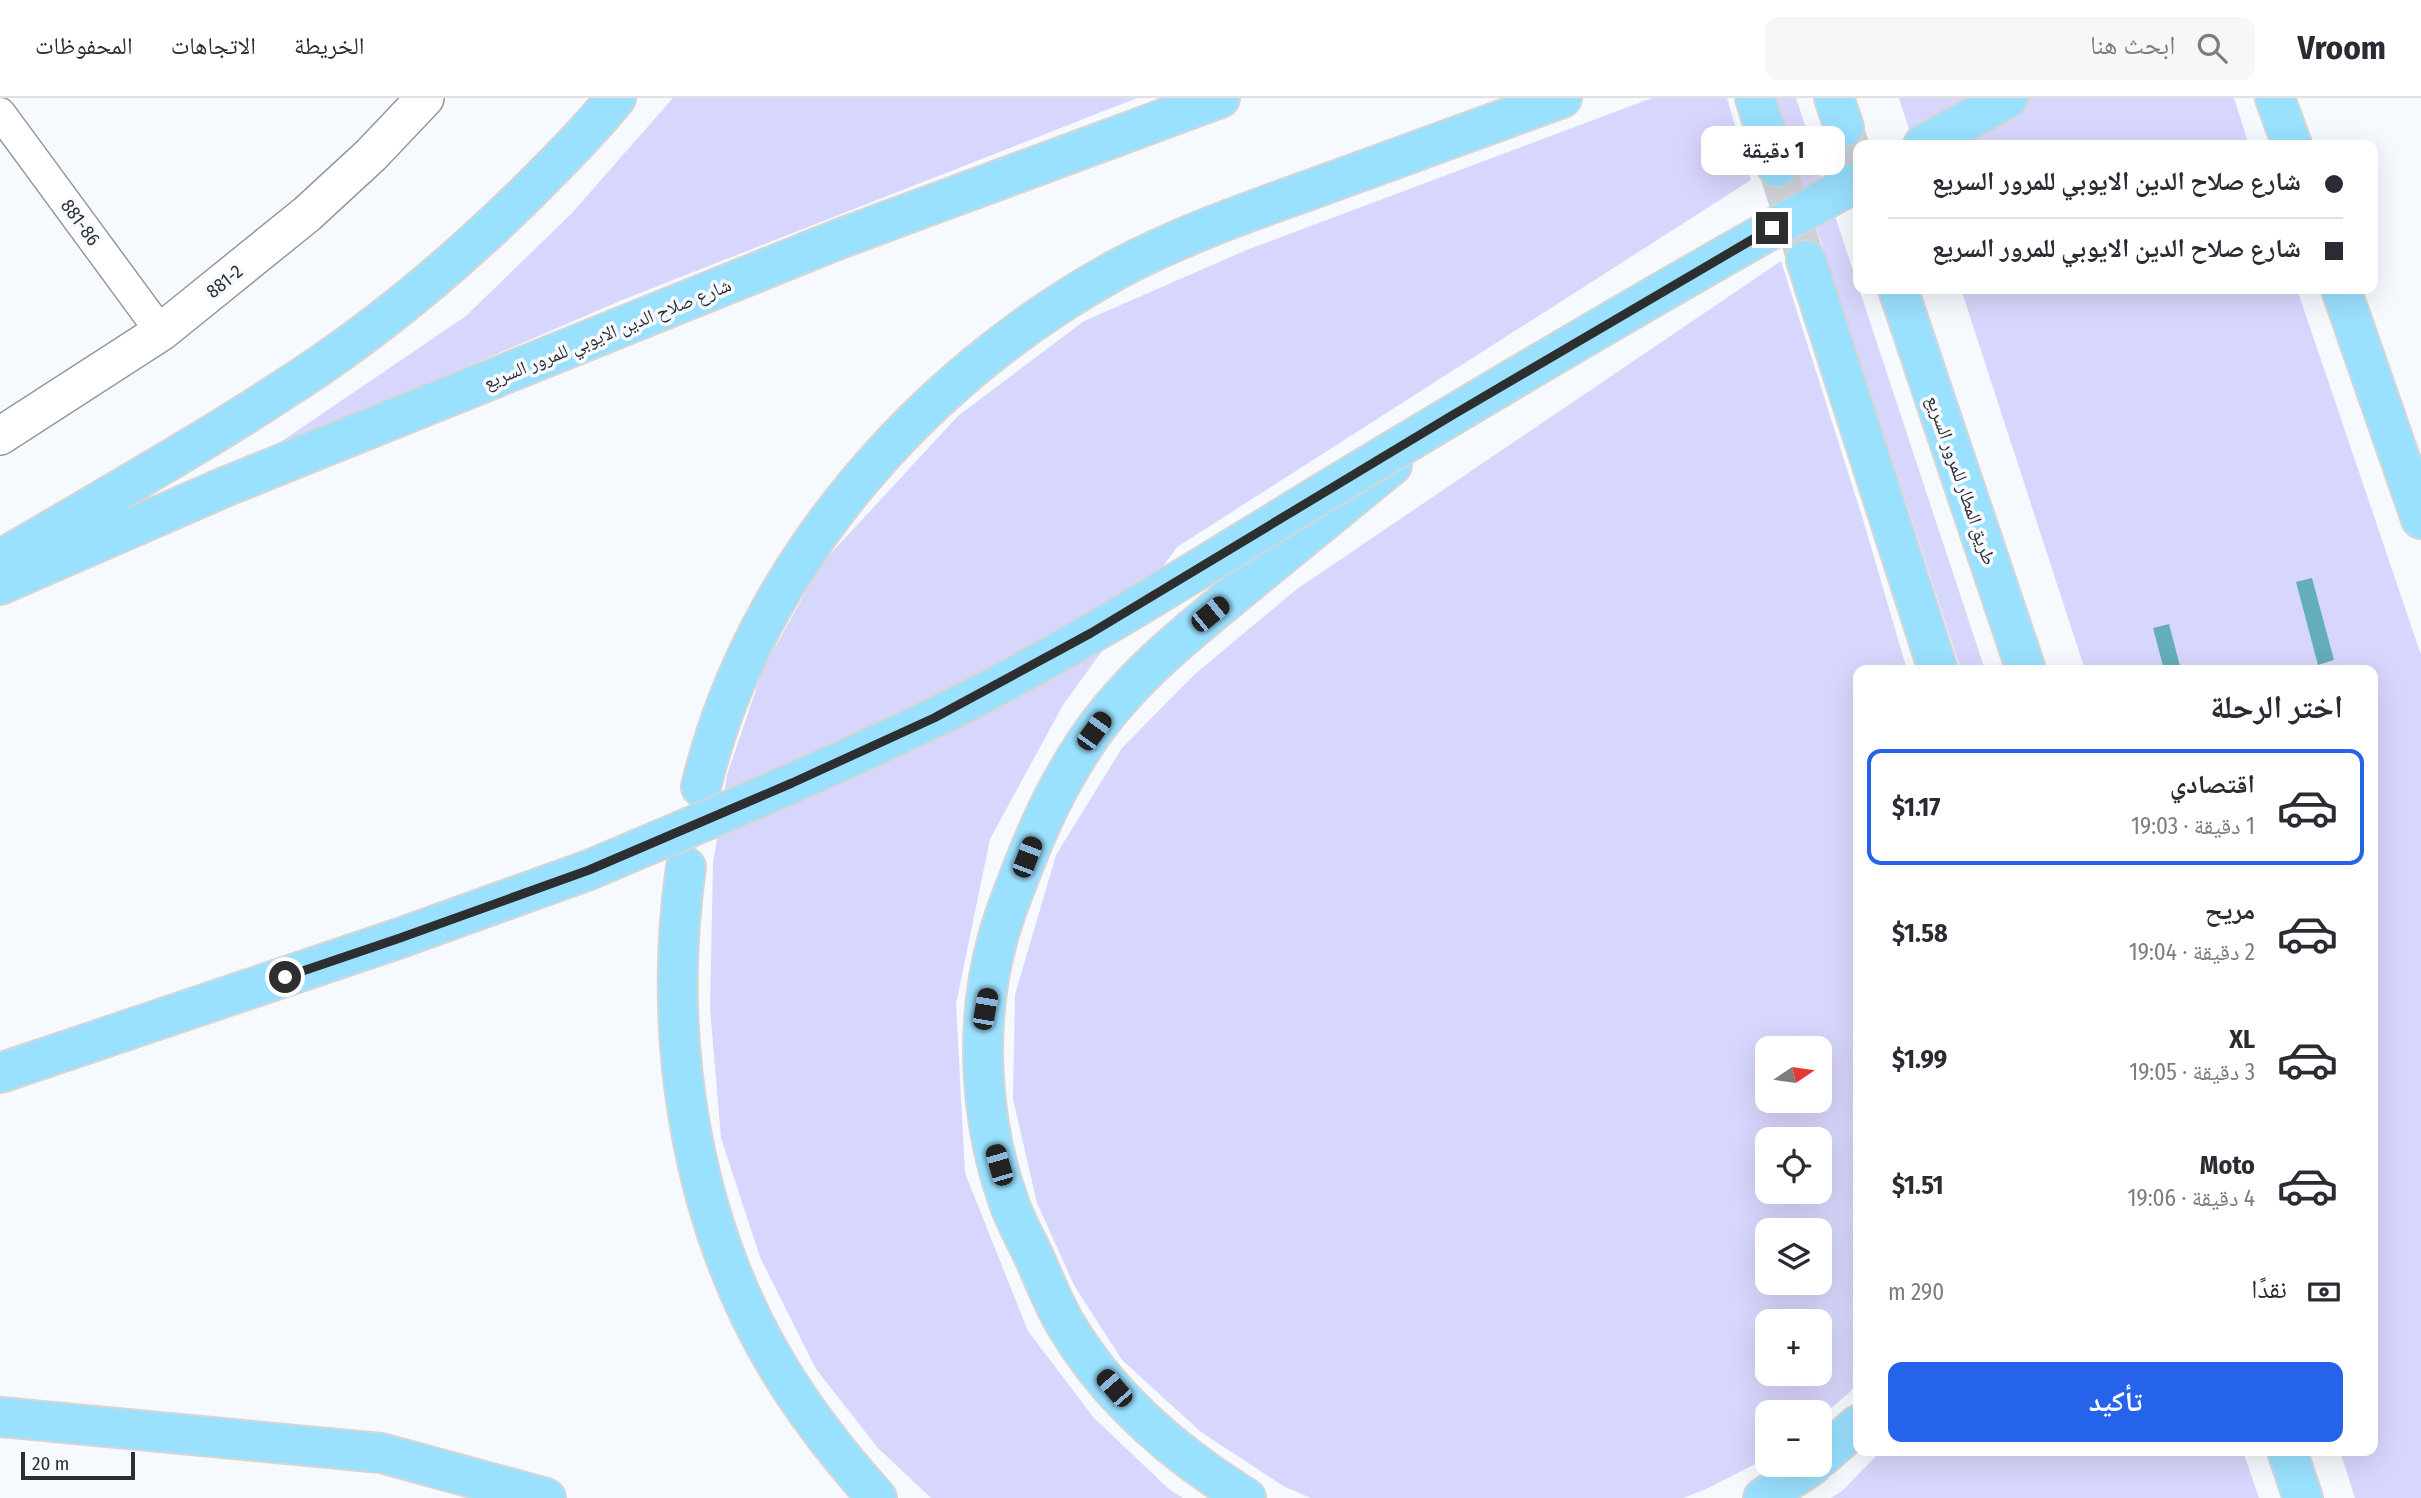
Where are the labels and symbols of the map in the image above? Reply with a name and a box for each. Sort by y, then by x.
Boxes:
callout: 1 دقيقة [1700,127,1844,176]
street label: 881-86 [56,195,105,250]
route end [1756,212,1788,244]
street label: 881-2 [201,260,247,303]
street label: شارع صلاح الدين الايوبي للمرور السريع [480,273,736,397]
street label: طريق المطار للمرور السريع [1921,392,2001,568]
car [1188,593,1233,635]
car [1074,708,1115,754]
car [1010,834,1045,880]
route start [269,961,301,993]
car [972,986,999,1032]
north arrow [1755,1036,1832,1113]
car [984,1142,1015,1188]
car [1093,1365,1136,1411]
scale bar [21,1449,135,1481]

